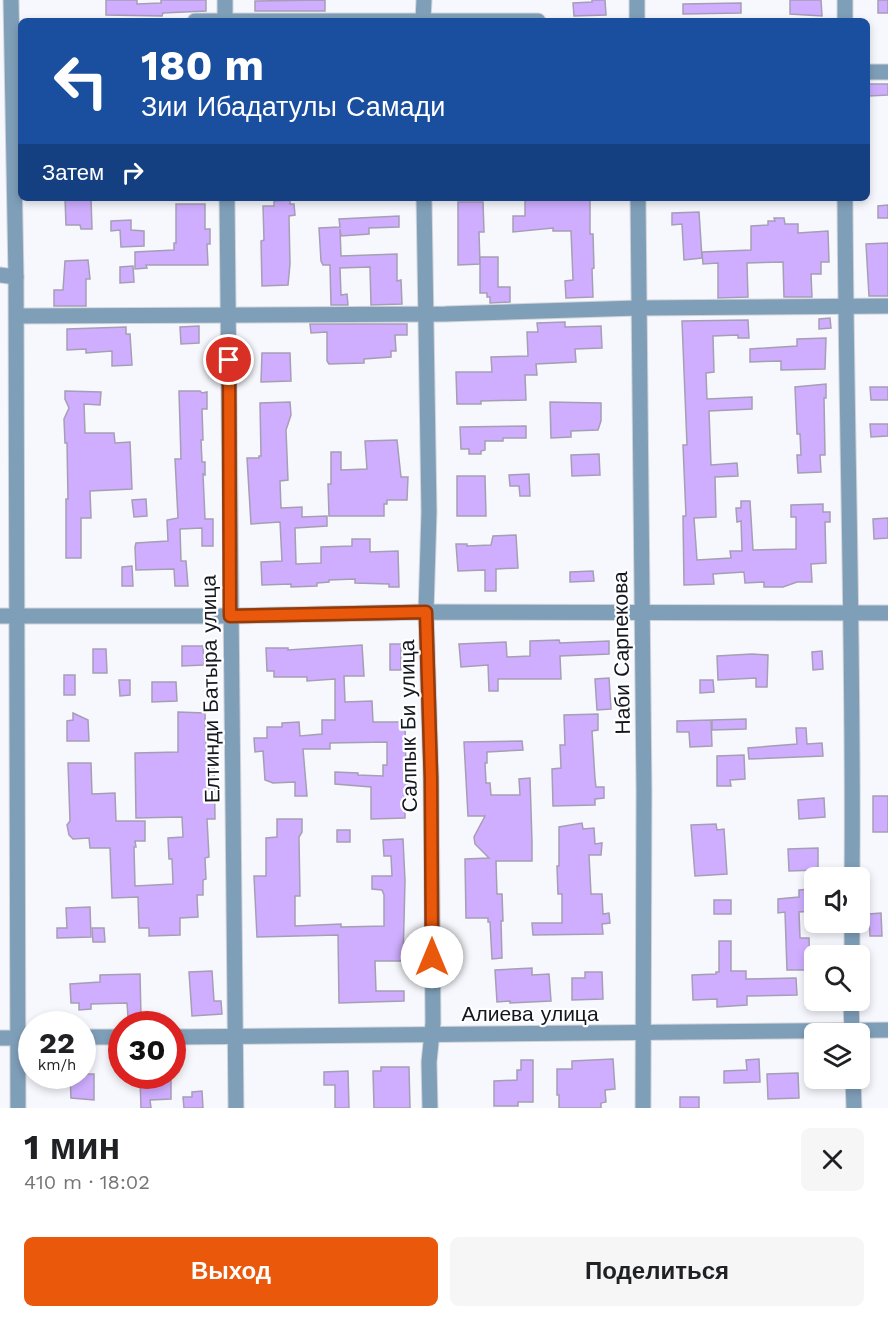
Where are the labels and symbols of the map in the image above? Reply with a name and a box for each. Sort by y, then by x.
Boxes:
pin [203,334,254,385]
street label: Наби Сарпекова [607,571,635,735]
street label: Елтинди Батыра улица [196,574,224,803]
street label: Салпык Би улица [394,639,422,812]
position arrow [400,925,464,989]
street label: Алиева улица [461,1001,599,1026]
speed limit sign: 30 [108,1011,186,1089]

